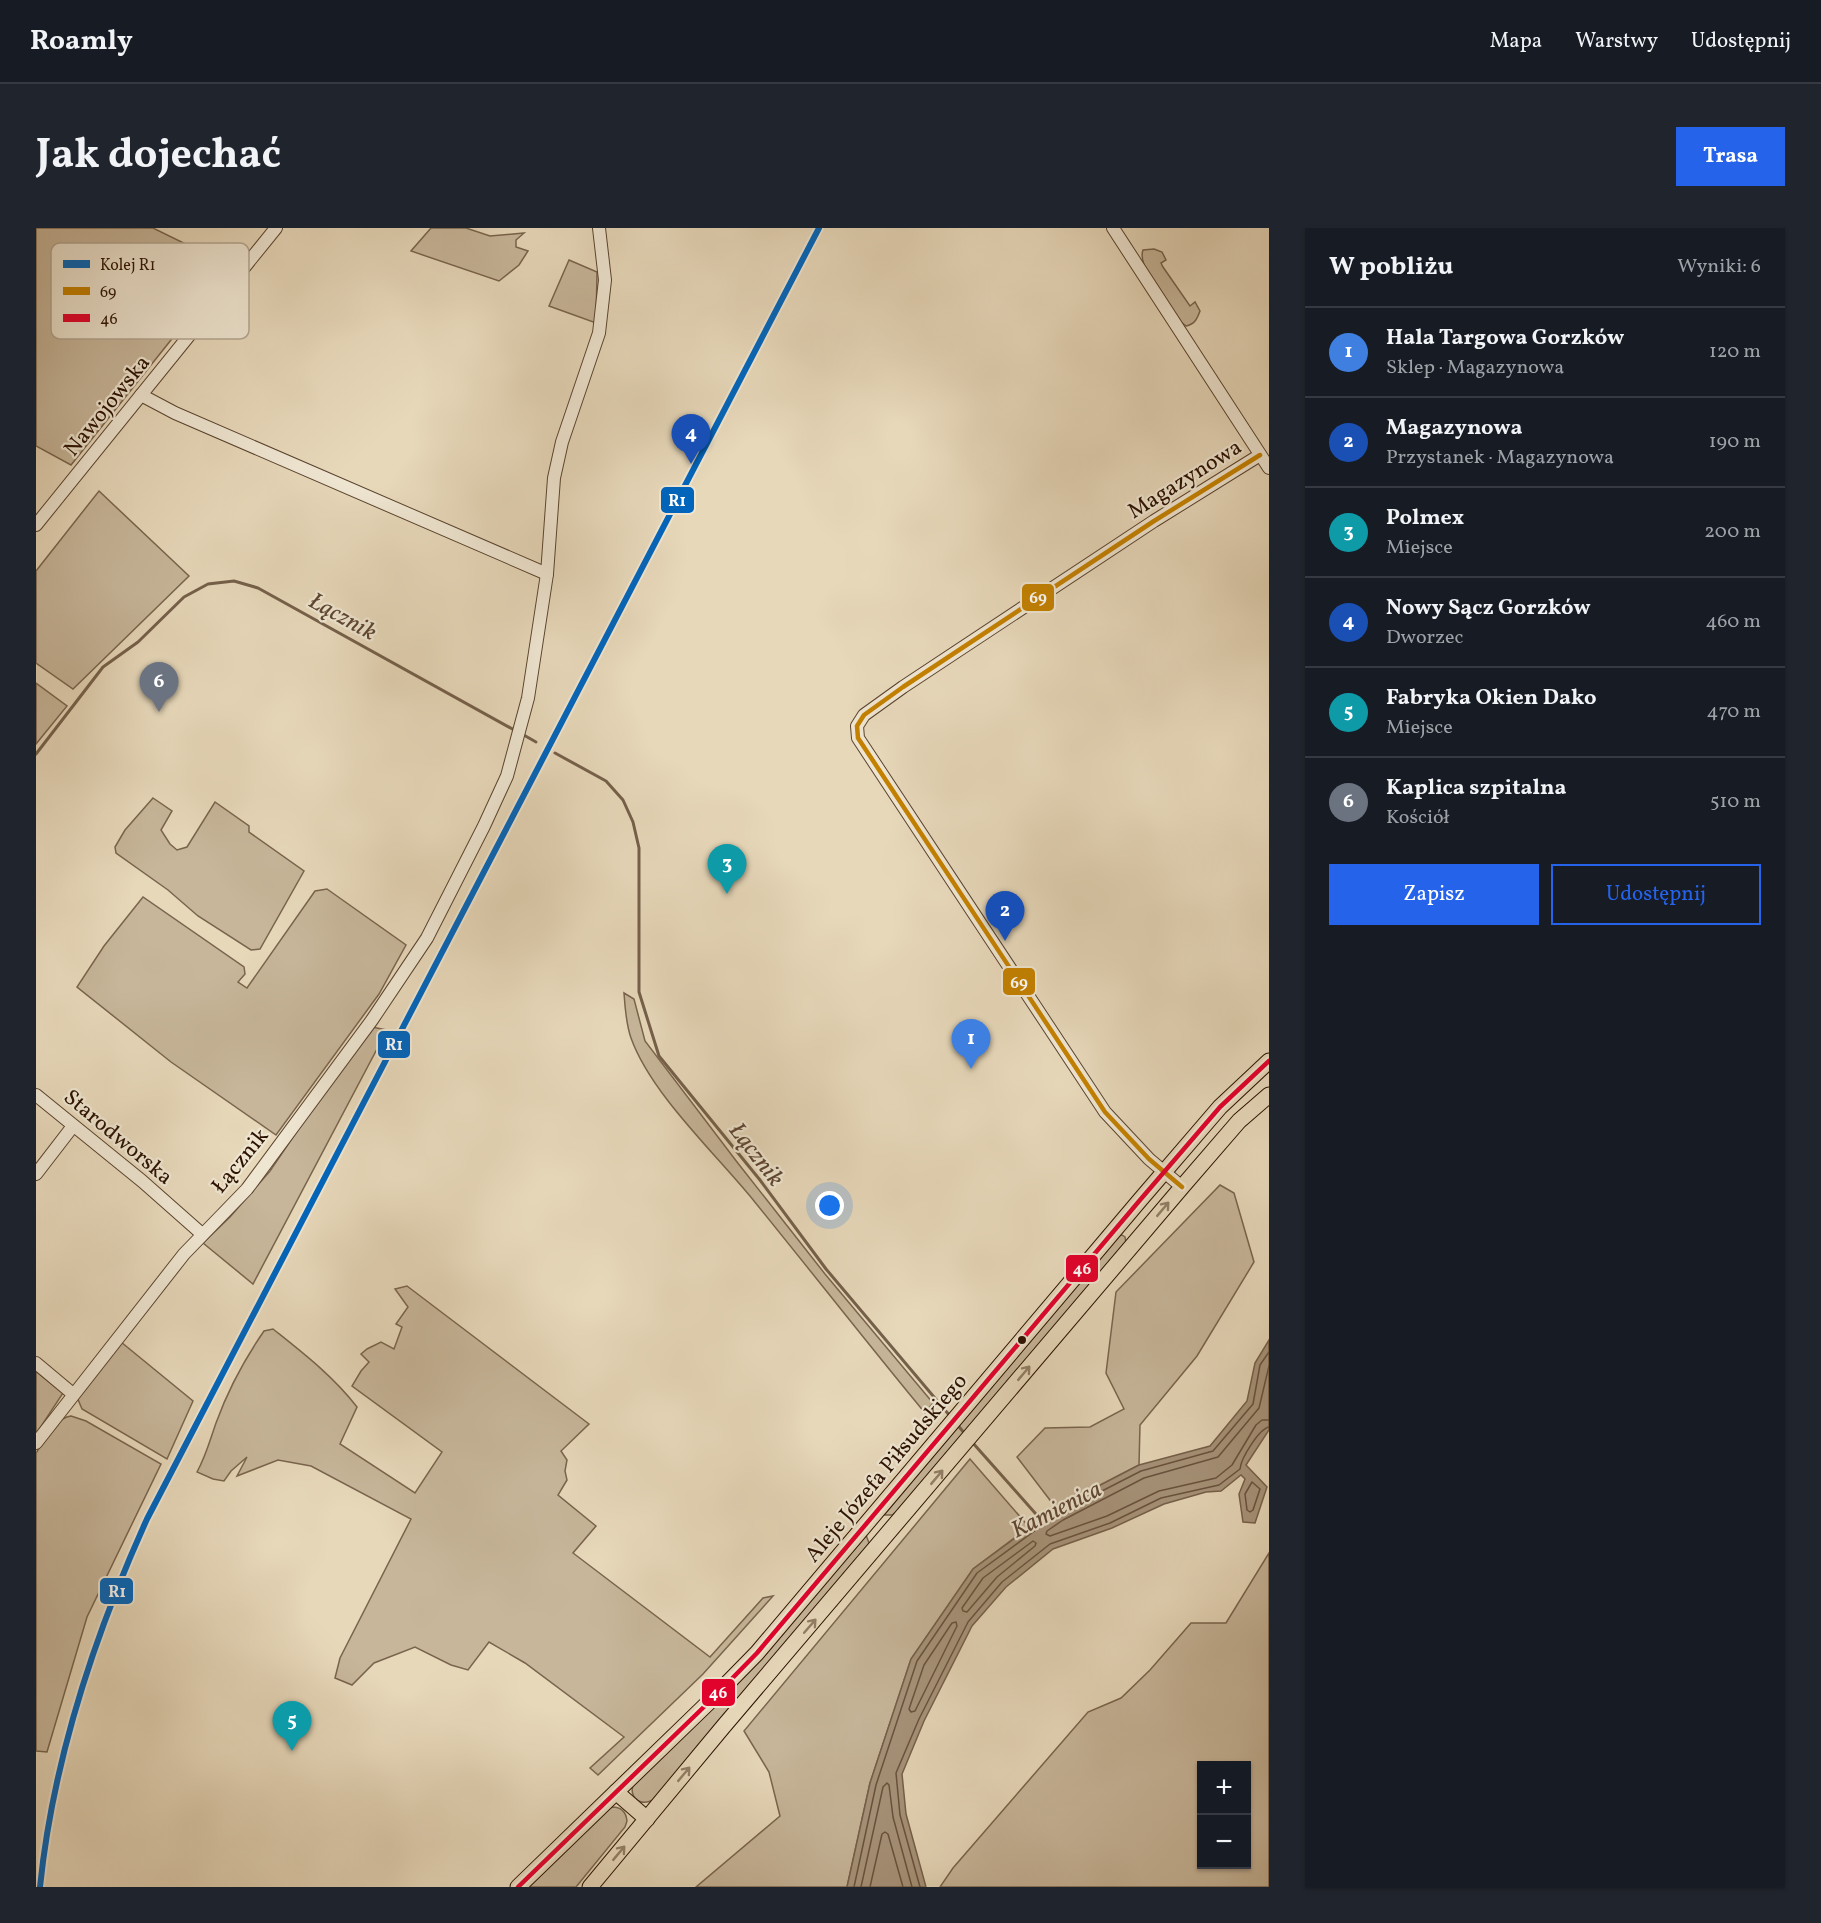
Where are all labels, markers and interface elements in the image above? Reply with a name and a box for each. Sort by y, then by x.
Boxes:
text: Roamly [30,22,133,61]
text: Mapa [1490,27,1542,56]
text: Warstwy [1575,27,1658,56]
text: Udostępnij [1691,27,1791,56]
text: Jak dojechać [36,127,281,186]
button: Trasa [1676,127,1785,186]
legend [51,243,249,339]
text: W pobliżu [1329,249,1453,285]
text: Wyniki: 6 [1677,253,1761,281]
text: Kolej R1 [100,255,156,277]
text: 69 [100,282,116,304]
text: 46 [100,309,118,331]
text: Hala Targowa Gorzków [1386,323,1624,354]
text: 1 [1344,338,1353,366]
text: 120 m [1709,338,1761,366]
street label: Nawojowska [57,349,158,464]
text: Sklep · Magazynowa [1386,354,1564,382]
text: Magazynowa [1386,413,1522,444]
pin: 4 [672,414,710,464]
text: 2 [1343,428,1354,456]
text: 190 m [1709,428,1761,456]
street label: Magazynowa [1122,433,1248,527]
text: Przystanek · Magazynowa [1386,444,1614,472]
line badge: R1 [660,486,695,514]
text: R1 [668,491,686,513]
text: Polmex [1386,503,1464,534]
text: 3 [1343,518,1354,546]
text: 200 m [1704,518,1761,546]
text: Miejsce [1386,534,1453,562]
line badge: 69 [1021,583,1055,612]
water label: Łącznik [302,585,382,650]
text: 69 [1029,588,1047,610]
text: Nowy Sącz Gorzków [1386,593,1591,624]
text: 4 [1342,608,1355,636]
text: 460 m [1705,608,1761,636]
text: Dworzec [1386,624,1463,652]
pin: 6 [140,662,178,712]
text: Fabryka Okien Dako [1386,683,1597,714]
text: 5 [1344,698,1353,726]
text: 470 m [1706,698,1761,726]
text: Miejsce [1386,714,1453,742]
text: Kaplica szpitalna [1386,773,1566,804]
text: 6 [1343,788,1354,816]
text: 510 m [1710,788,1761,816]
text: Kościół [1386,804,1449,832]
pin: 3 [708,844,746,894]
button: Zapisz [1329,864,1539,925]
button: Udostępnij [1551,864,1761,925]
pin: 2 [986,892,1024,941]
line badge: 69 [1002,967,1036,996]
text: 69 [1010,973,1028,995]
pin: 1 [952,1020,990,1069]
line badge: R1 [377,1030,411,1059]
text: R1 [385,1035,403,1057]
street label: Starodworska [56,1083,179,1193]
water label: Łącznik [720,1116,791,1195]
street label: Łącznik [205,1122,277,1201]
your location [815,1191,844,1220]
one-way arrow [1157,1201,1170,1217]
line badge: 46 [1065,1254,1099,1283]
text: 46 [1073,1259,1091,1281]
unlabelled marker [1016,1334,1028,1346]
one-way arrow [1017,1366,1031,1381]
street label: Aleje Józefa Piłsudskiego [798,1367,975,1570]
one-way arrow [930,1469,943,1485]
water label: Kamienica [1006,1473,1108,1548]
line badge: R1 [99,1577,134,1605]
text: R1 [108,1582,126,1604]
one-way arrow [803,1618,817,1634]
line badge: 46 [701,1678,736,1707]
text: 46 [709,1683,727,1705]
pin: 5 [272,1702,312,1751]
map controls [1197,1761,1251,1869]
button: + [1197,1761,1251,1815]
one-way arrow [677,1767,691,1782]
button: − [1197,1815,1251,1869]
one-way arrow [612,1845,625,1861]

